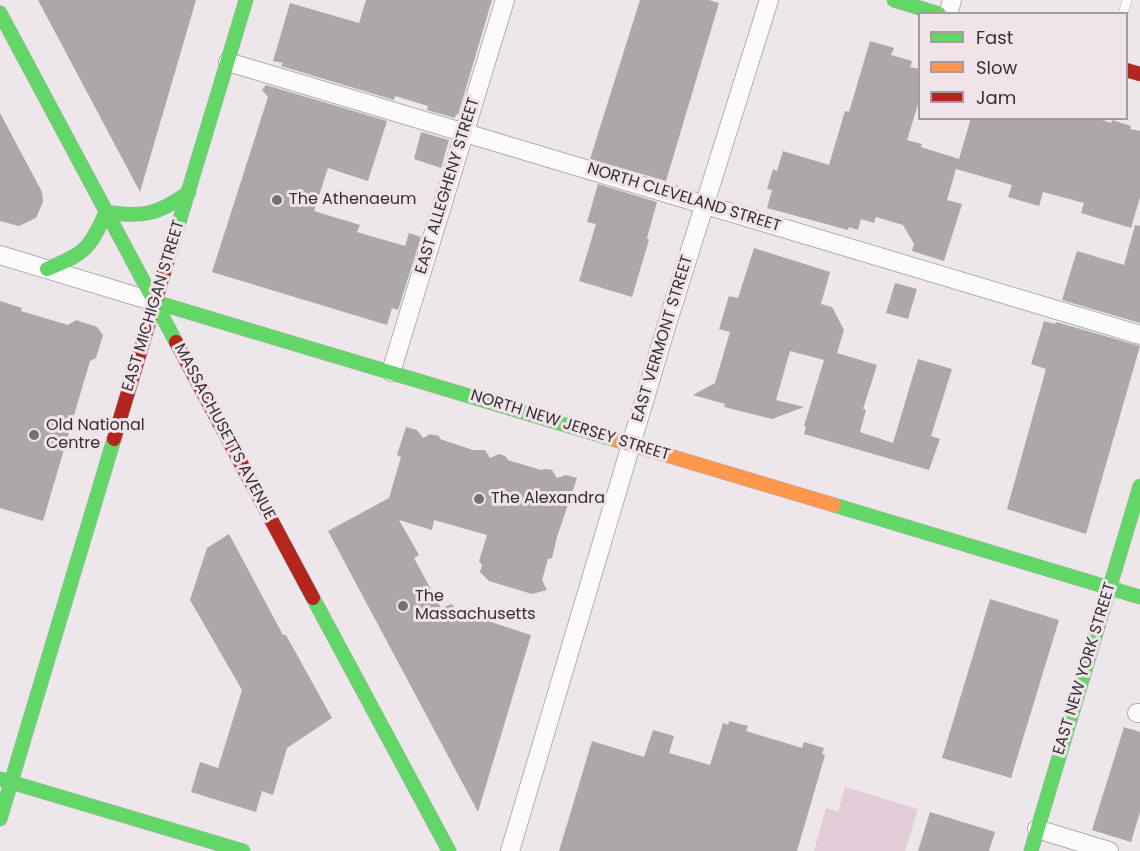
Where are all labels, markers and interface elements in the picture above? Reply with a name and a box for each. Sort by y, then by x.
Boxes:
legend [918,12,1128,120]
text: Fast [976,25,1013,50]
text: Slow [976,55,1017,80]
text: Jam [976,85,1016,110]
street label: EAST ALLEGHENY STREET [412,95,484,277]
street label: NORTH CLEVELAND STREET [585,159,783,237]
place label: The Athenaeum [289,190,417,210]
marker: The Athenaeum [270,193,284,207]
street label: EAST MICHIGAN STREET [119,218,189,394]
street label: EAST VERMONT STREET [628,253,698,425]
street label: MASSACHUSETTS AVENUE [169,341,279,523]
street label: NORTH NEW JERSEY STREET [468,387,672,465]
place label: Old National Centre [46,416,145,454]
marker: Old National Centre [27,428,41,442]
place label: The Alexandra [491,489,605,509]
marker: The Alexandra [472,492,486,506]
street label: EAST NEW YORK STREET [1050,581,1120,757]
place label: The Massachusetts [415,587,536,625]
marker: The Massachusetts [396,599,410,613]

